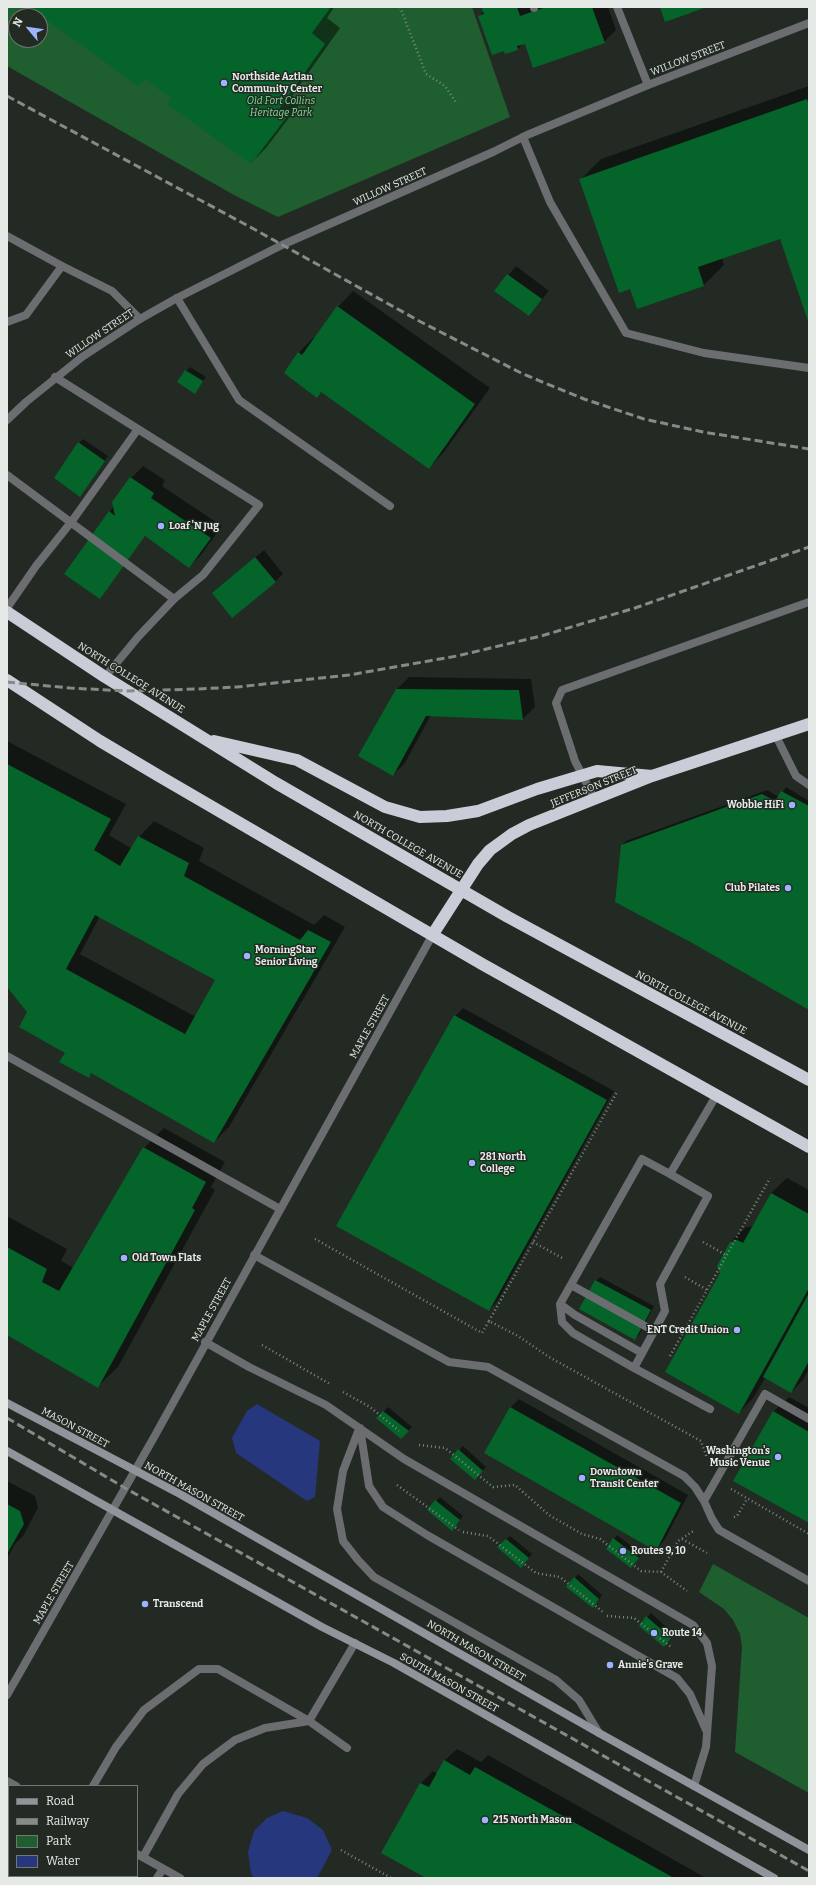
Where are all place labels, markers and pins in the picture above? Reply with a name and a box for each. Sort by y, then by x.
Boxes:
place label: Northside Aztlan Community Center [232,71,322,94]
marker: Northside Aztlan Community Center [219,78,229,88]
place label: Loaf 'N Jug [169,520,219,532]
marker: Loaf 'N Jug [156,521,166,531]
place label: Wobble HiFi [727,799,784,811]
marker: Wobble HiFi [787,800,797,810]
place label: Club Pilates [725,882,780,894]
marker: Club Pilates [783,883,793,893]
place label: MorningStar Senior Living [255,944,318,968]
marker: MorningStar Senior Living [242,951,252,961]
place label: 281 North College [480,1151,526,1174]
marker: 281 North College [467,1158,477,1168]
place label: Old Town Flats [132,1252,201,1264]
marker: Old Town Flats [119,1253,129,1263]
place label: ENT Credit Union [647,1324,729,1336]
marker: ENT Credit Union [732,1325,742,1335]
place label: Washington's Music Venue [706,1445,770,1468]
marker: Washington's Music Venue [773,1452,783,1462]
place label: Downtown Transit Center [590,1466,658,1490]
marker: Downtown Transit Center [577,1473,587,1483]
place label: Routes 9, 10 [631,1545,686,1557]
marker: Routes 9, 10 [618,1546,628,1556]
place label: Transcend [153,1598,203,1610]
marker: Transcend [140,1599,150,1609]
place label: Route 14 [662,1627,702,1639]
marker: Route 14 [649,1628,659,1638]
place label: Annie's Grave [618,1659,683,1671]
marker: Annie's Grave [605,1660,615,1670]
place label: 215 North Mason [493,1814,572,1826]
marker: 215 North Mason [480,1815,490,1825]

